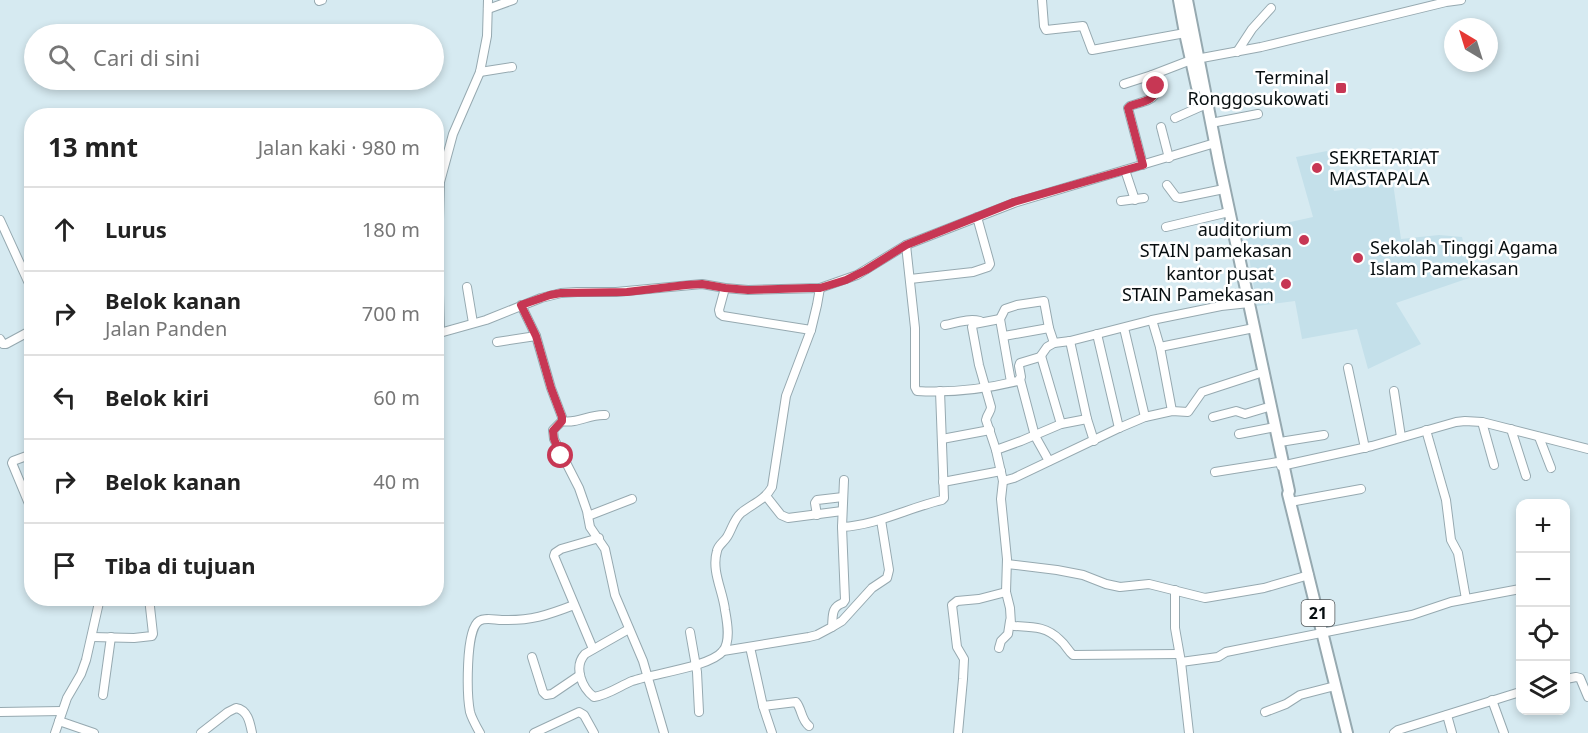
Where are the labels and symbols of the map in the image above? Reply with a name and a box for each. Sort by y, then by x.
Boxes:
north arrow [1444,18,1498,72]
place label: Terminal Ronggosukowati [1187,65,1329,110]
route end [1142,72,1168,98]
marker: Terminal Ronggosukowati [1334,81,1348,95]
place label: SEKRETARIAT MASTAPALA [1329,145,1439,190]
marker: SEKRETARIAT MASTAPALA [1310,161,1324,175]
place label: auditorium STAIN pamekasan [1140,217,1292,262]
marker: auditorium STAIN pamekasan [1297,233,1311,247]
place label: Sekolah Tinggi Agama Islam Pamekasan [1370,235,1558,280]
marker: Sekolah Tinggi Agama Islam Pamekasan [1351,251,1365,265]
place label: kantor pusat STAIN Pamekasan [1122,261,1274,306]
marker: kantor pusat STAIN Pamekasan [1279,277,1293,291]
route start [547,442,573,468]
road number: 21 [1302,600,1334,626]

